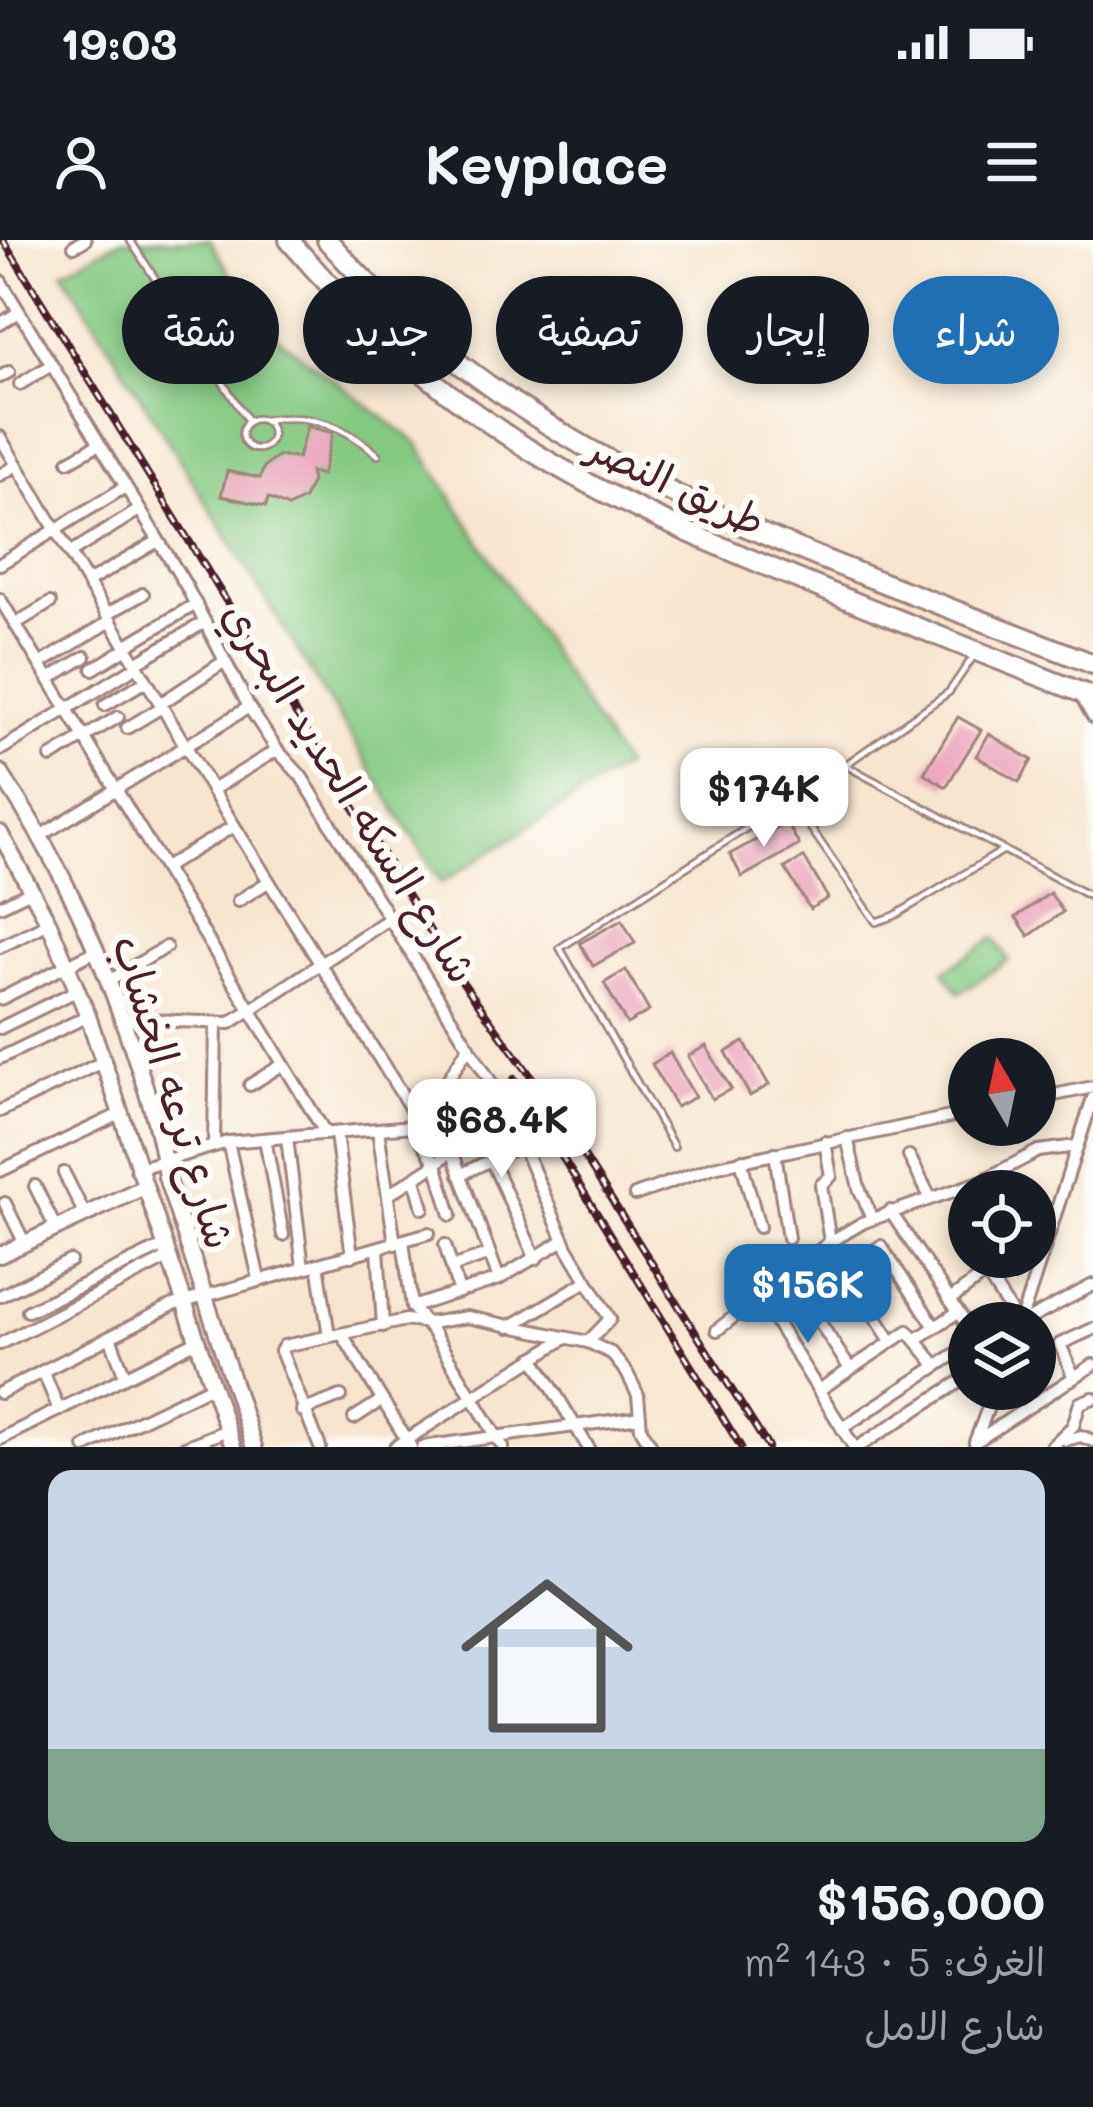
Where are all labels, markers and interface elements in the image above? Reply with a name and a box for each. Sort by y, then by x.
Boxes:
text: 19:03 [60,13,177,71]
text: Keyplace [425,127,668,198]
icon: person [48,129,114,195]
icon: menu [979,129,1045,195]
chip: شقة [122,276,279,384]
chip: جديد [303,276,472,384]
chip: تصفية [496,276,683,384]
chip: إيجار [707,276,869,384]
chip: شراء [893,276,1059,384]
street label: طريق النصر [578,416,775,548]
street label: شارع السكه الحديد البحري [207,590,491,995]
pin: $174K [680,748,848,850]
text: $174K [707,761,821,812]
street label: شارع ترعه الخشاب [98,928,249,1256]
north arrow [948,1038,1056,1146]
map controls [948,1038,1056,1410]
pin: $68.4K [404,1079,600,1181]
text: $68.4K [435,1092,569,1143]
button: locate [948,1170,1056,1278]
pin: $156K [724,1244,892,1346]
text: $156K [751,1257,865,1308]
button: layers [948,1302,1056,1410]
icon: home [439,1548,655,1764]
text: $156,000 [816,1866,1045,1933]
text: الغرف: 5 · 143 m² [744,1935,1045,1986]
text: شارع الامل [864,1999,1045,2050]

